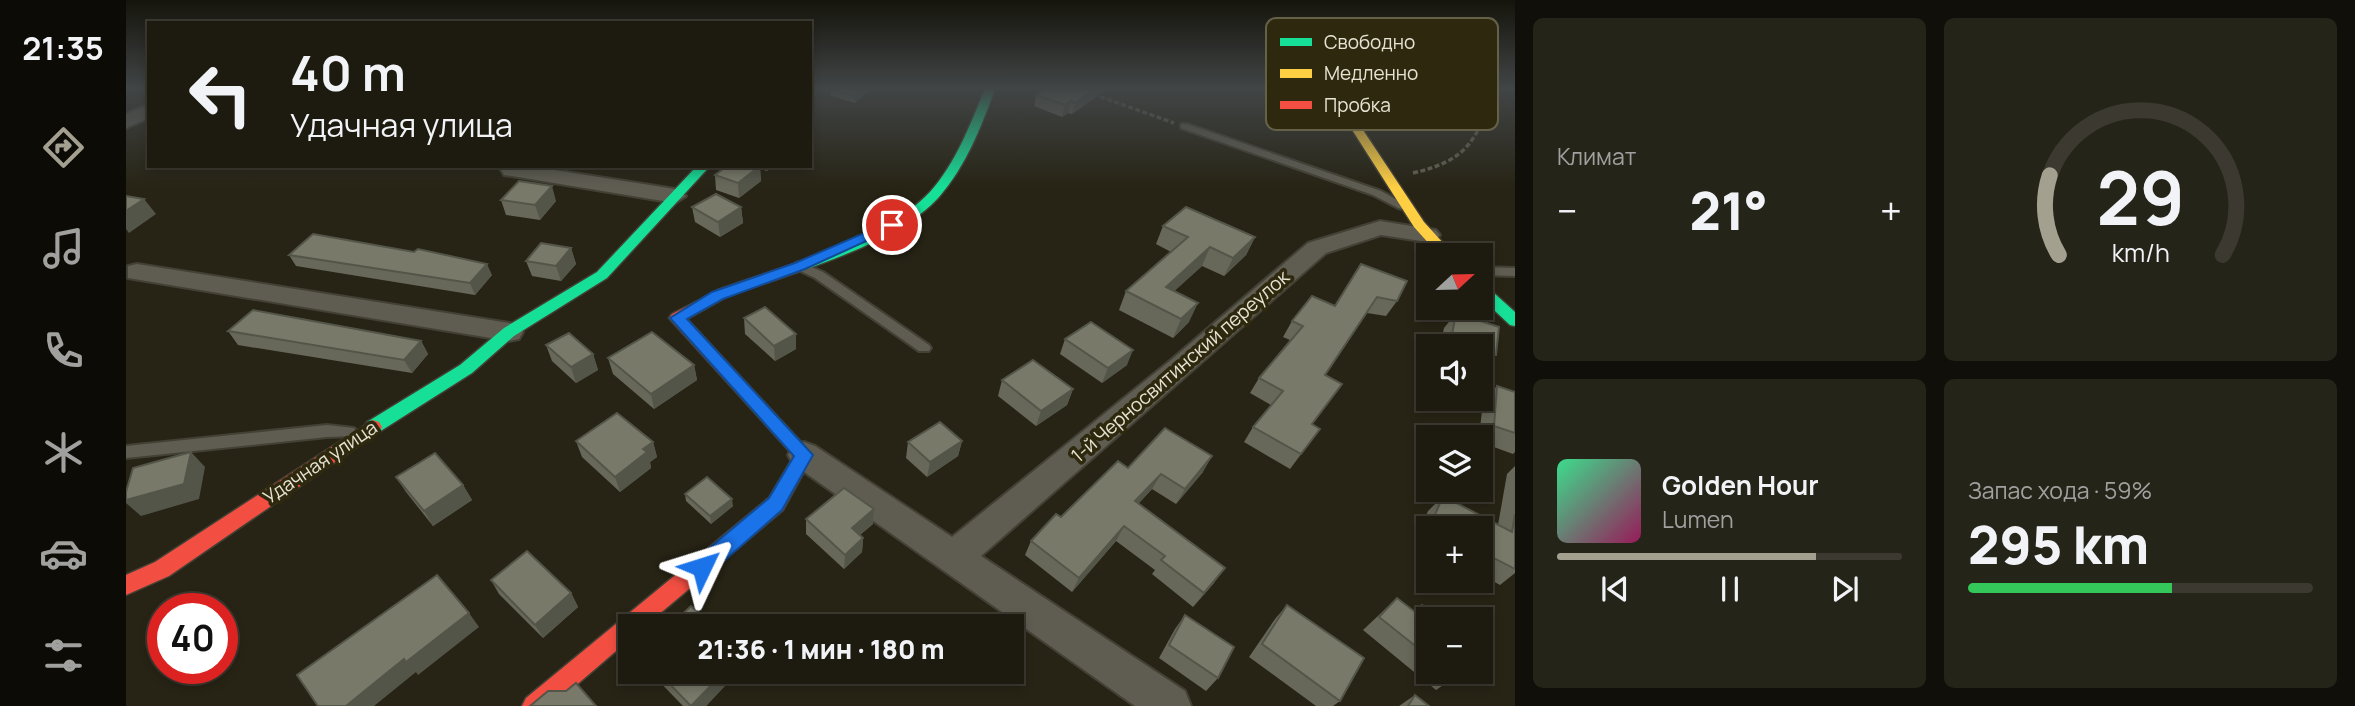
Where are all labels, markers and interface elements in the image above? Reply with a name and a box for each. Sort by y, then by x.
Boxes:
legend [1266,18,1498,130]
text: 21:35 [22,26,104,70]
text: Свободно [1324,29,1415,55]
text: 40 m [290,39,406,106]
icon: left [175,49,266,140]
text: Медленно [1324,60,1418,86]
text: Пробка [1324,92,1391,118]
text: Удачная улица [290,103,513,147]
icon: directions [39,123,88,172]
text: Климат [1557,140,1636,172]
text: 29 [2096,148,2185,248]
text: 21° [1690,175,1768,246]
text: − [1557,184,1578,236]
text: + [1880,184,1902,236]
pin [862,195,922,255]
icon: arrive [873,206,911,244]
icon: music [39,224,88,273]
text: km/h [2111,235,2170,270]
north arrow [1416,243,1493,320]
map controls [1416,243,1493,684]
street label: 1-й Черносвитинский переулок [1065,264,1295,468]
icon: phone [39,326,88,375]
button: sound [1416,334,1493,411]
street label: Удачная улица [258,414,382,510]
button: layers [1416,425,1493,502]
icon: climate [39,428,88,477]
text: Golden Hour [1662,467,1819,503]
text: Запас хода · 59% [1968,474,2152,506]
text: Lumen [1662,503,1734,535]
text: 295 km [1968,509,2149,580]
button: + [1416,516,1493,593]
icon: car [39,529,88,578]
position arrow [665,530,739,604]
icon: previous [1596,570,1634,608]
icon: pause [1711,570,1749,608]
icon: next [1826,570,1864,608]
speed limit sign: 40 [147,593,238,684]
button: − [1416,607,1493,684]
icon: filters [39,631,88,680]
text: 21:36 · 1 мин · 180 m [698,631,944,667]

